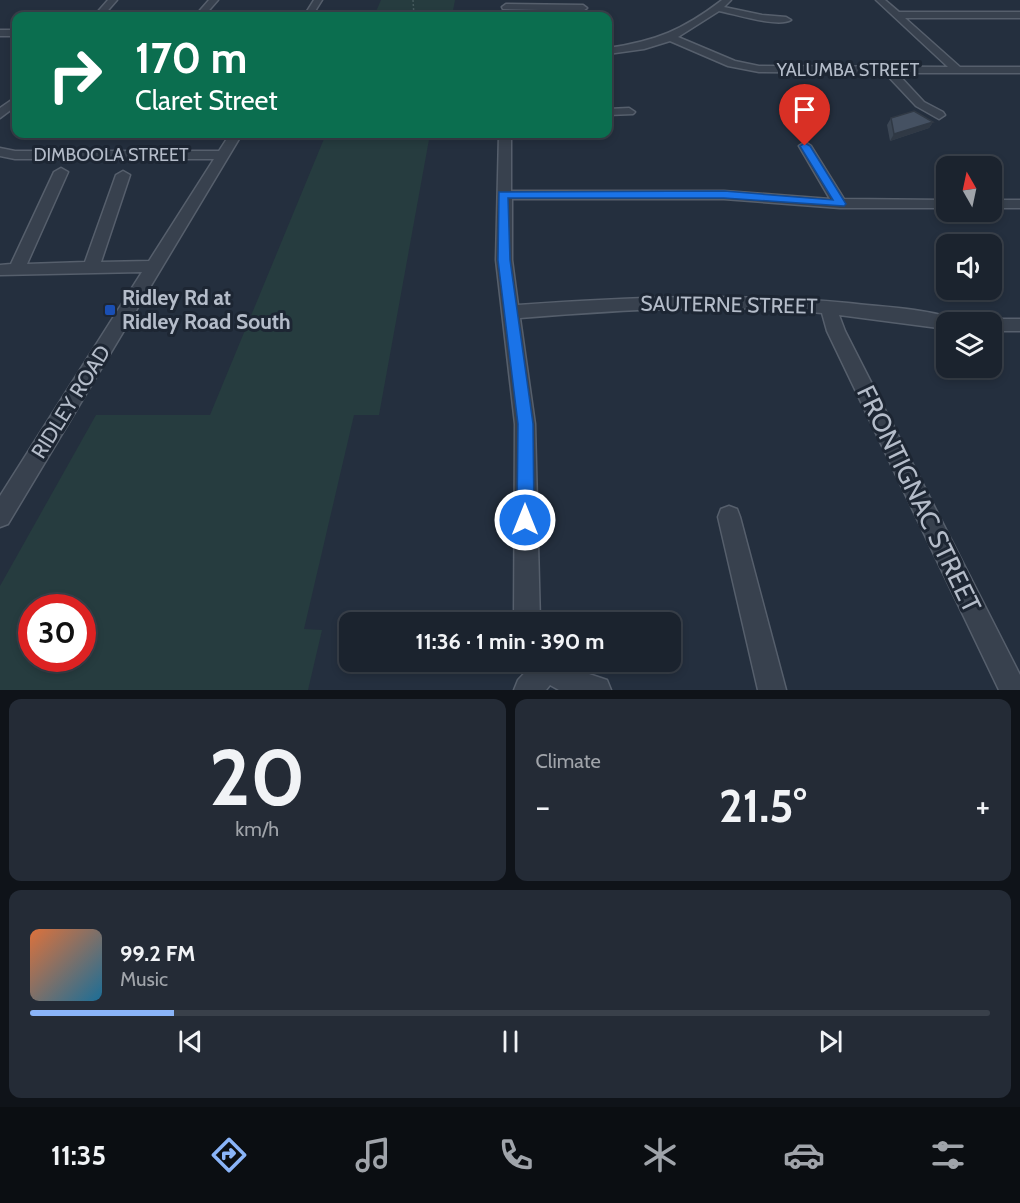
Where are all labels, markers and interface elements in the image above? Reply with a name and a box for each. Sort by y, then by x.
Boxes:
text: 170 m [135,32,247,84]
icon: right [36,36,114,114]
street label: YALUMBA STREET [776,59,920,81]
text: Claret Street [135,84,278,117]
pin [779,84,830,146]
icon: arrive [788,93,821,126]
street label: DIMBOOLA STREET [33,144,189,166]
north arrow [936,156,1002,222]
map controls [936,156,1002,378]
button: sound [936,234,1002,300]
place label: Ridley Rd at Ridley Road South [122,285,291,334]
street label: SAUTERNE STREET [640,290,818,319]
marker: Ridley Rd at Ridley Road South [103,303,117,317]
button: layers [936,312,1002,378]
street label: RIDLEY ROAD [26,340,115,463]
street label: FRONTIGNAC STREET [850,380,988,618]
position arrow [493,488,557,552]
speed limit sign: 30 [18,594,96,672]
text: 11:36 · 1 min · 390 m [416,628,604,655]
text: 20 [209,730,305,825]
text: Climate [536,749,601,773]
text: 21.5° [719,779,807,833]
text: − [536,786,550,826]
text: + [975,786,990,826]
text: km/h [235,817,279,841]
text: 99.2 FM [120,940,195,967]
text: Music [120,967,168,991]
icon: previous [174,1025,207,1058]
icon: pause [494,1025,527,1058]
icon: next [814,1025,847,1058]
icon: directions [208,1134,250,1176]
icon: music [352,1134,394,1176]
icon: phone [495,1134,537,1176]
icon: climate [639,1134,681,1176]
icon: car [783,1134,825,1176]
icon: filters [927,1134,969,1176]
text: 11:35 [51,1139,106,1172]

